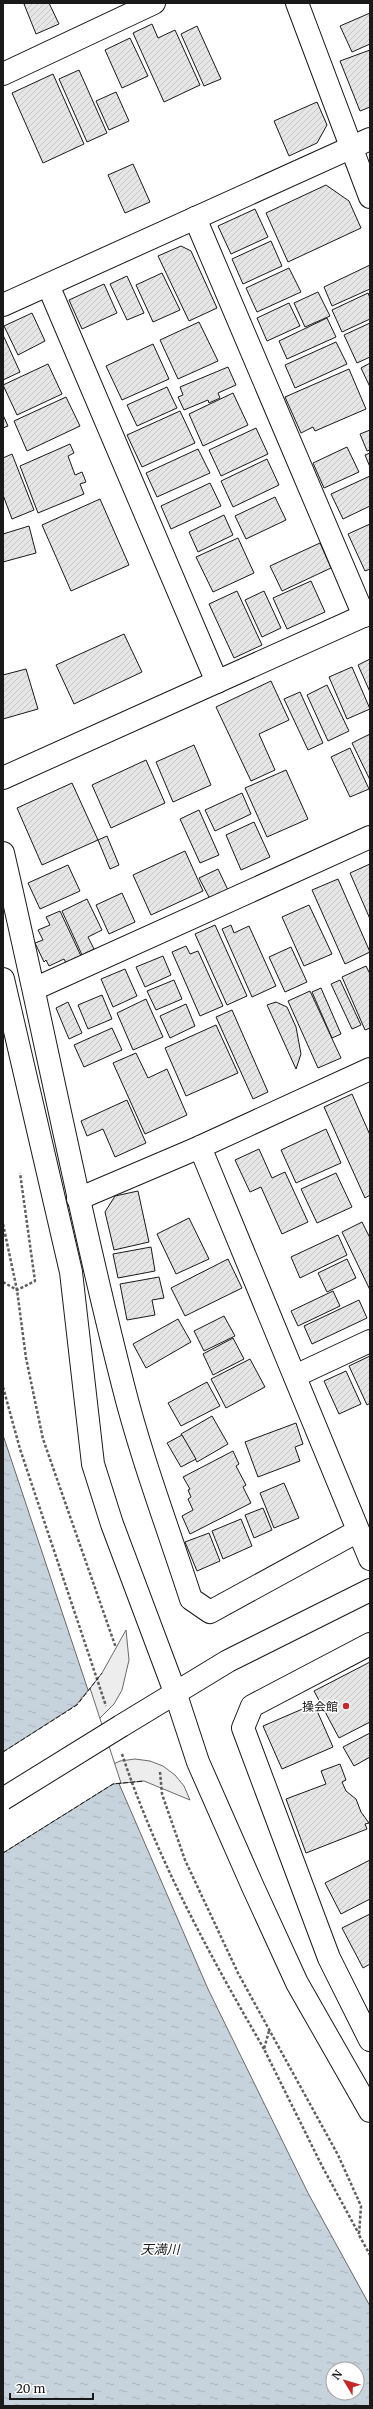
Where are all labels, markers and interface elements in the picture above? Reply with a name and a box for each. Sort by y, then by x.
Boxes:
place label: 操会館 [302,1699,338,1714]
marker: 操会館 [341,1701,351,1711]
water label: 天満川 [140,2241,181,2258]
north arrow [325,2361,365,2401]
text: N [329,2367,345,2383]
scale bar [10,2375,93,2401]
text: 20 m [16,2381,45,2396]

